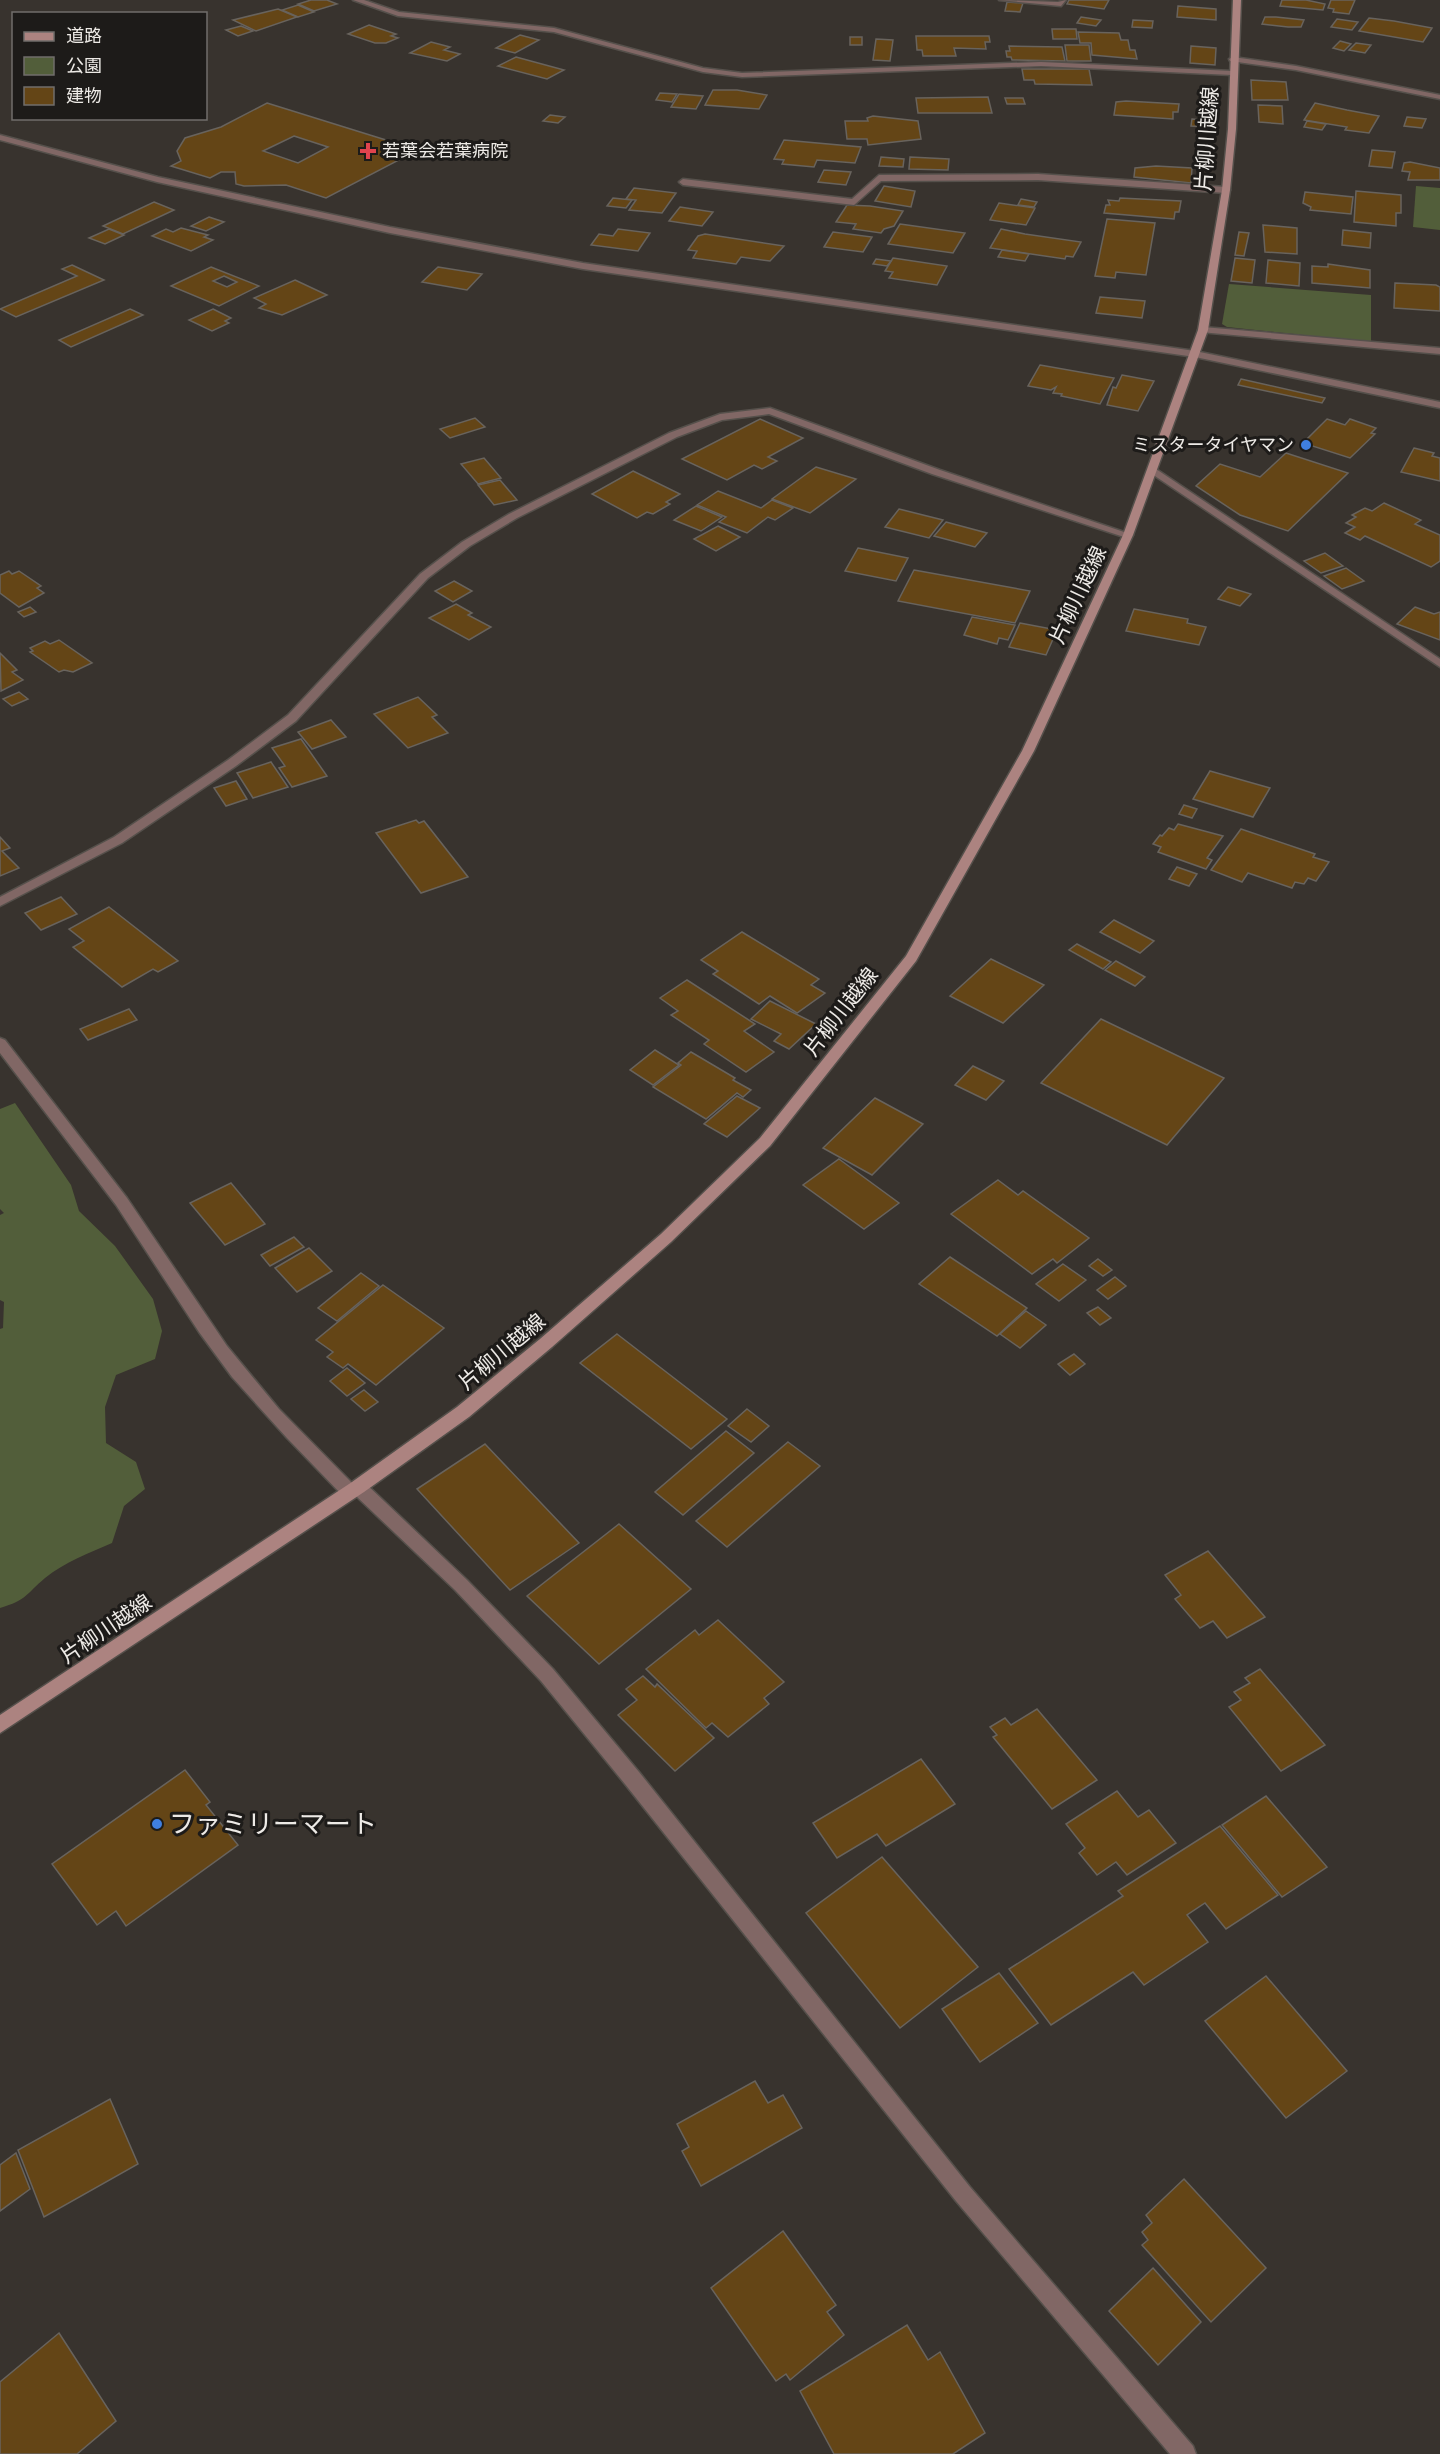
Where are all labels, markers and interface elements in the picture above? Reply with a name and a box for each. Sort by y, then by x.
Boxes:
legend [12,12,207,120]
text: 道路 [66,25,102,47]
text: 公園 [66,55,102,77]
text: 建物 [66,85,102,107]
street label: 片柳川越線 [1190,86,1224,192]
place label: 若葉会若葉病院 [382,140,508,162]
marker: 若葉会若葉病院 [359,142,377,160]
place label: ミスタータイヤマン [1133,434,1294,456]
marker: ミスタータイヤマン [1299,438,1313,452]
street label: 片柳川越線 [1044,542,1112,648]
street label: 片柳川越線 [798,963,884,1061]
street label: 片柳川越線 [453,1308,551,1396]
street label: 片柳川越線 [55,1589,157,1669]
place label: ファミリーマート [169,1809,377,1840]
marker: ファミリーマート [150,1817,164,1831]

